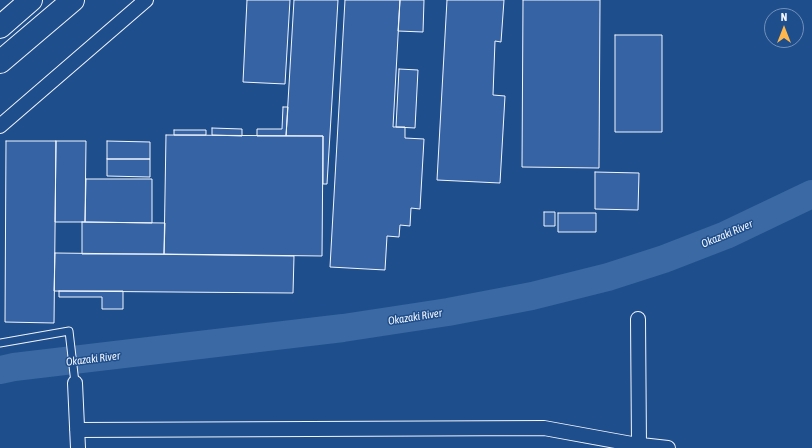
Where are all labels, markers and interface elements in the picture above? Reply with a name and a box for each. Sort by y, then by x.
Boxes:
north arrow [764,8,804,48]
text: N [781,11,787,23]
water label: Okazaki River [699,217,755,251]
water label: Okazaki River [387,306,443,328]
water label: Okazaki River [65,349,121,369]

